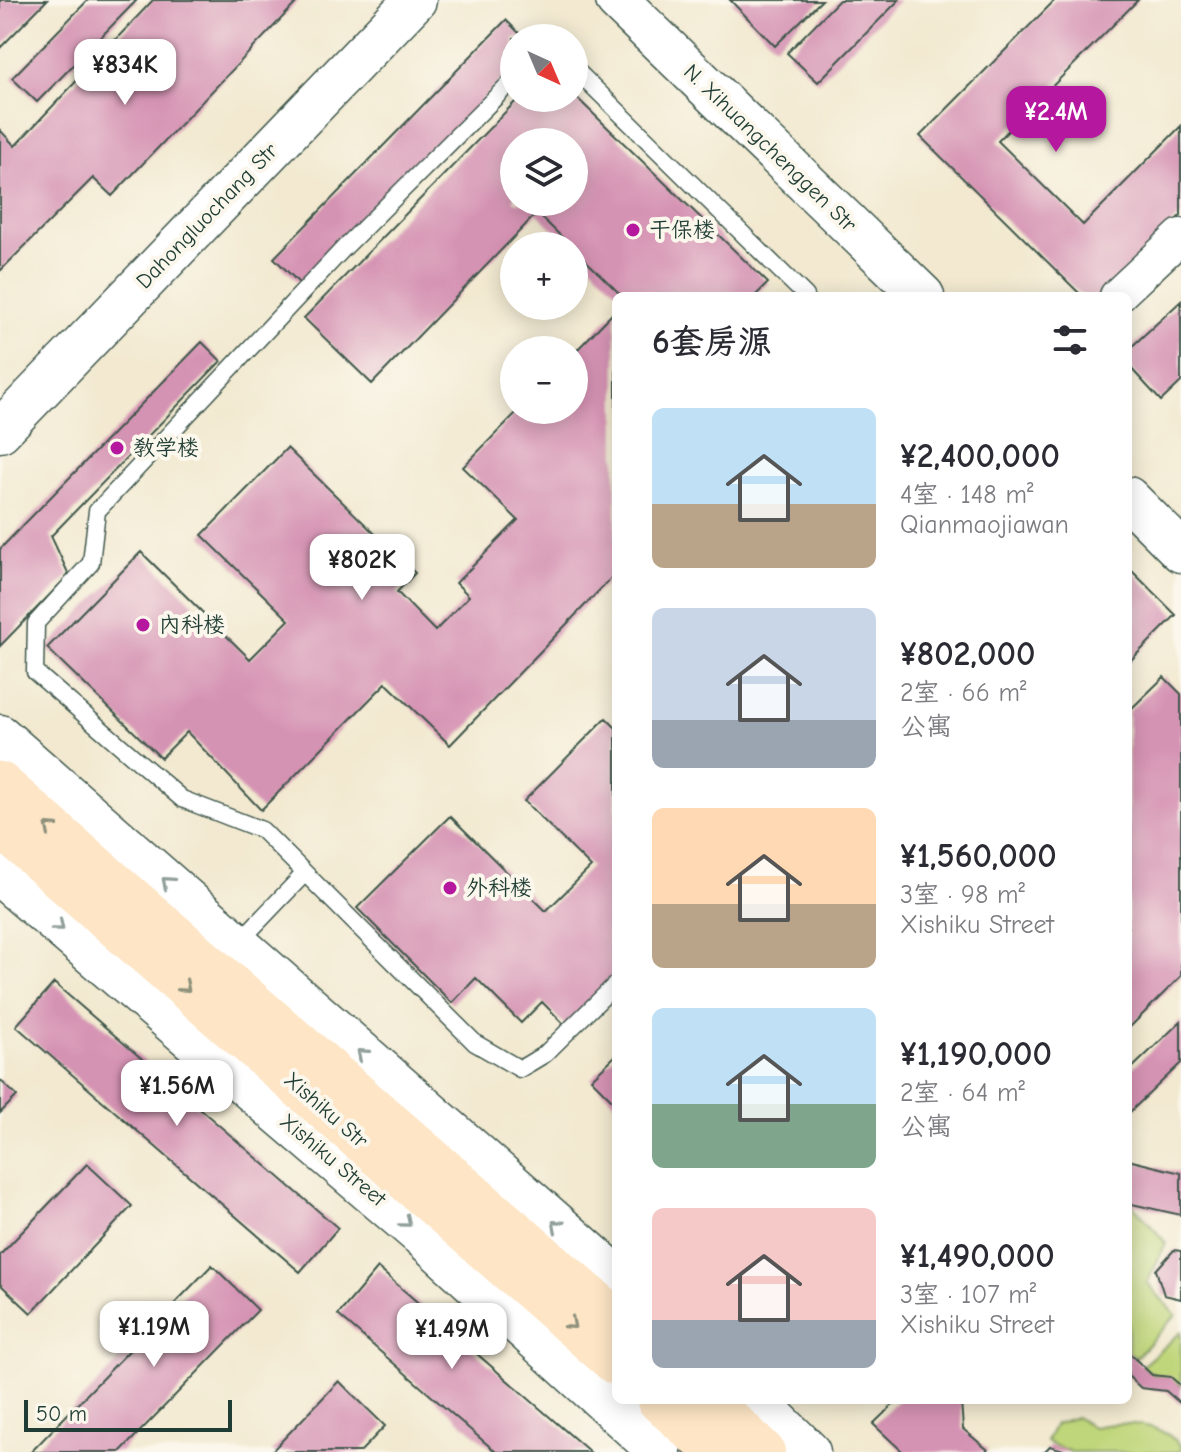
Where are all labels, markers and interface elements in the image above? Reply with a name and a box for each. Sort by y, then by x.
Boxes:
north arrow [500,24,588,112]
map controls [500,24,588,424]
pin: ¥834K [69,39,181,107]
text: ¥834K [92,50,158,80]
street label: N. Xihuangchenggen Str [678,59,862,237]
pin: ¥2.4M [1000,86,1112,154]
text: ¥2.4M [1024,97,1088,127]
button: layers [500,128,588,216]
street label: Dahongluochang Str [131,138,283,294]
place label: 干保楼 [649,217,715,243]
marker: 干保楼 [624,221,642,239]
button: + [500,232,588,320]
icon: filters [1048,318,1092,362]
text: 6套房源 [652,322,772,362]
button: − [500,336,588,424]
place label: 教学楼 [133,435,199,461]
text: ¥2,400,000 [900,436,1060,476]
marker: 教学楼 [108,439,126,457]
icon: home [716,440,812,536]
text: 4室 · 148 m² [900,480,1033,510]
text: Qianmaojiawan [900,510,1069,540]
pin: ¥802K [306,534,418,602]
text: ¥802K [328,545,396,575]
place label: 内科楼 [159,612,225,638]
marker: 内科楼 [134,616,152,634]
text: ¥802,000 [900,634,1035,674]
icon: home [716,640,812,736]
text: 2室 · 66 m² [900,678,1026,708]
text: 公寓 [900,712,952,742]
one-way arrow [45,823,60,837]
text: ¥1,560,000 [900,836,1057,876]
icon: home [716,840,812,936]
place label: 外科楼 [466,875,532,901]
one-way arrow [161,877,176,892]
marker: 外科楼 [441,879,459,897]
text: 3室 · 98 m² [900,880,1025,910]
text: Xishiku Street [900,910,1054,940]
one-way arrow [50,916,65,931]
one-way arrow [176,977,191,992]
text: ¥1,190,000 [900,1034,1052,1074]
icon: home [716,1040,812,1136]
one-way arrow [356,1049,371,1063]
pin: ¥1.56M [112,1060,242,1128]
street label: Xishiku Str [279,1067,373,1154]
text: ¥1.56M [139,1071,215,1101]
text: 2室 · 64 m² [900,1078,1025,1108]
street label: Xishiku Street [275,1108,392,1212]
text: 公寓 [900,1112,952,1142]
one-way arrow [397,1212,411,1227]
one-way arrow [552,1220,567,1235]
text: ¥1,490,000 [900,1236,1055,1276]
icon: home [716,1240,812,1336]
text: 3室 · 107 m² [900,1280,1036,1310]
pin: ¥1.19M [89,1301,219,1369]
pin: ¥1.49M [387,1303,517,1371]
text: Xishiku Street [900,1310,1054,1340]
text: ¥1.19M [118,1312,190,1342]
text: ¥1.49M [415,1314,489,1344]
one-way arrow [562,1314,577,1328]
scale bar [24,1396,232,1432]
text: 50 m [36,1401,87,1427]

